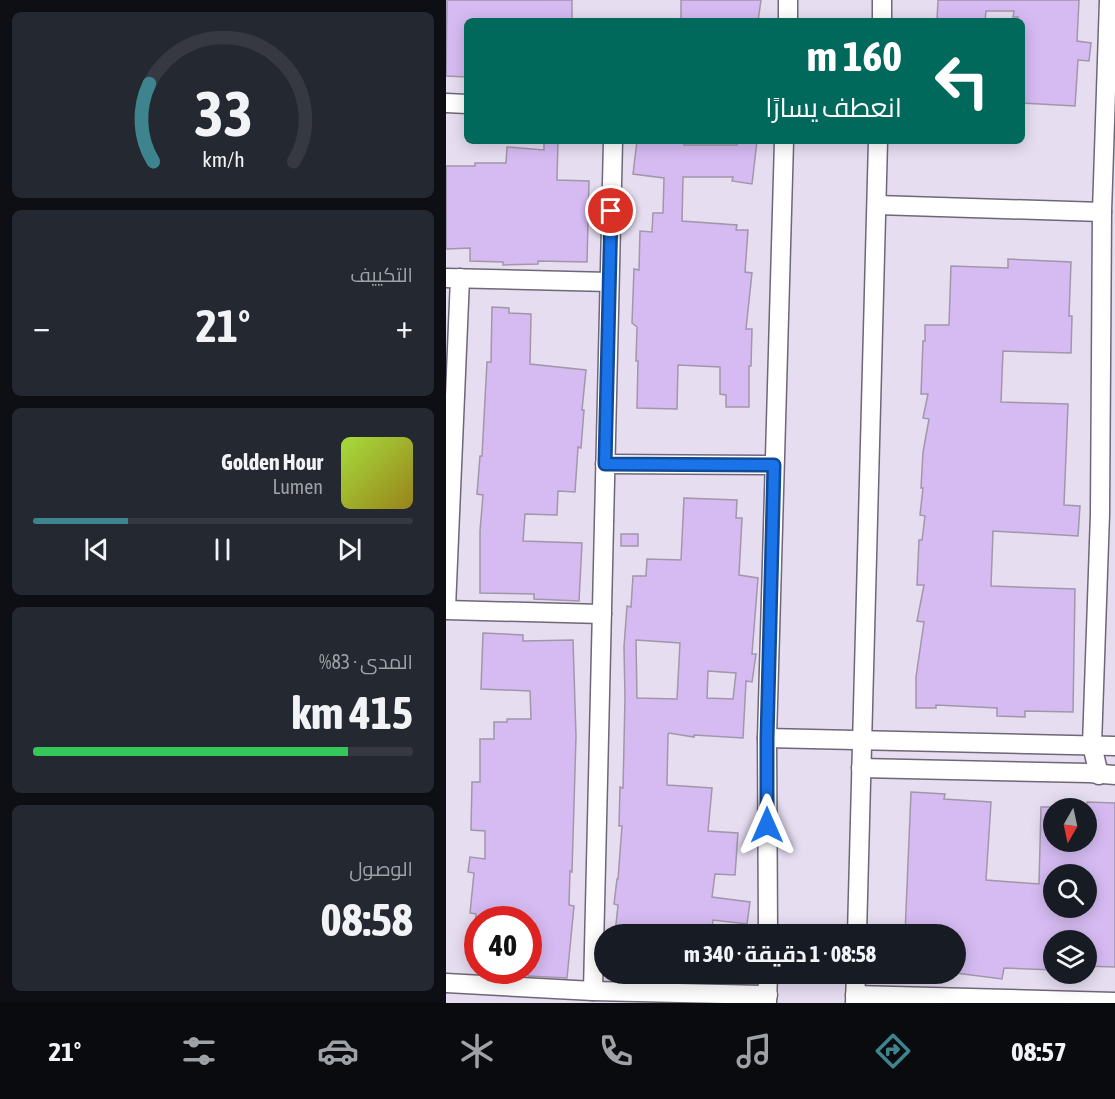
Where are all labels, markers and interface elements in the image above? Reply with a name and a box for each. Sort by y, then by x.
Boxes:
text: 160 m [807,32,902,80]
icon: left [923,42,1001,120]
text: 33 [194,78,252,149]
text: انعطف يسارًا [765,92,902,123]
text: km/h [202,147,244,172]
pin [585,185,636,236]
icon: arrive [594,194,627,227]
text: التكييف [350,263,413,286]
text: 21° [196,300,250,352]
text: − [33,307,50,345]
text: + [396,307,413,345]
text: Golden Hour [221,449,323,475]
text: Lumen [272,475,323,498]
icon: previous [80,533,113,566]
icon: pause [206,533,239,566]
icon: next [333,533,366,566]
text: المدى · 83% [319,650,413,673]
text: 415 km [291,687,413,739]
position arrow [735,793,799,857]
north arrow [1043,798,1097,852]
map controls [1043,798,1097,984]
text: الوصول [349,857,413,880]
button: search [1043,864,1097,918]
text: 08:58 [320,894,413,946]
speed limit sign: 40 [464,906,542,984]
button: layers [1043,930,1097,984]
text: 08:58 · 1 دقيقة · 340 m [684,941,876,967]
icon: filters [178,1030,220,1072]
icon: car [317,1030,359,1072]
icon: climate [456,1030,498,1072]
icon: phone [595,1030,637,1072]
icon: music [733,1030,775,1072]
icon: directions [872,1030,914,1072]
text: 21° [48,1036,81,1067]
text: 08:57 [1011,1036,1067,1067]

